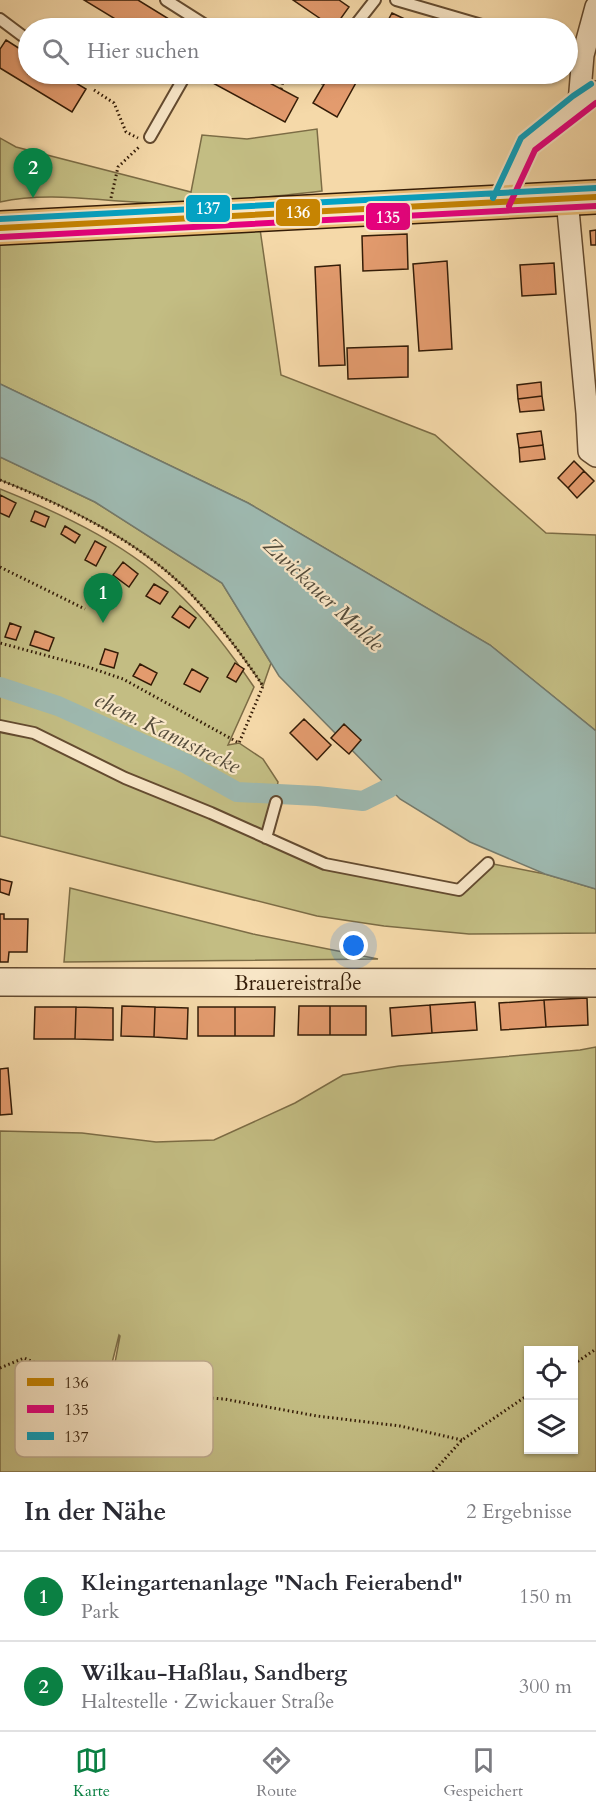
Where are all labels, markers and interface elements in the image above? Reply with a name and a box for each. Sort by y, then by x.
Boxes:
search box [18,18,578,84]
icon: search [39,35,72,68]
text: Hier suchen [87,36,200,66]
pin: 2 [14,148,52,198]
line badge: 137 [185,194,231,223]
text: 137 [196,198,220,220]
line badge: 136 [275,198,321,227]
text: 136 [286,202,310,224]
line badge: 135 [365,202,411,231]
text: 135 [376,207,400,229]
water label: Zwickauer Mulde [256,531,391,659]
pin: 1 [84,574,122,623]
water label: ehem. Kanustrecke [90,685,246,781]
your location [339,931,368,960]
street label: Brauereistraße [234,969,362,998]
map controls [524,1346,578,1454]
button: locate [524,1346,578,1400]
legend [15,1361,213,1457]
text: 136 [64,1372,89,1394]
text: 135 [64,1399,89,1421]
button: layers [524,1400,578,1454]
text: 137 [64,1426,89,1448]
text: In der Nähe [24,1494,166,1529]
text: 2 Ergebnisse [466,1498,572,1525]
text: Kleingartenanlage "Nach Feierabend" [81,1568,463,1598]
text: 1 [38,1583,49,1610]
text: 150 m [519,1583,572,1610]
text: Park [81,1598,119,1625]
text: Wilkau-Haßlau, Sandberg [81,1658,347,1688]
text: 2 [38,1673,49,1700]
text: 300 m [519,1673,572,1700]
text: Haltestelle · Zwickauer Straße [81,1688,334,1715]
tab: Karte [73,1744,110,1802]
tab: Route [256,1744,297,1802]
tab: Gespeichert [443,1744,523,1802]

